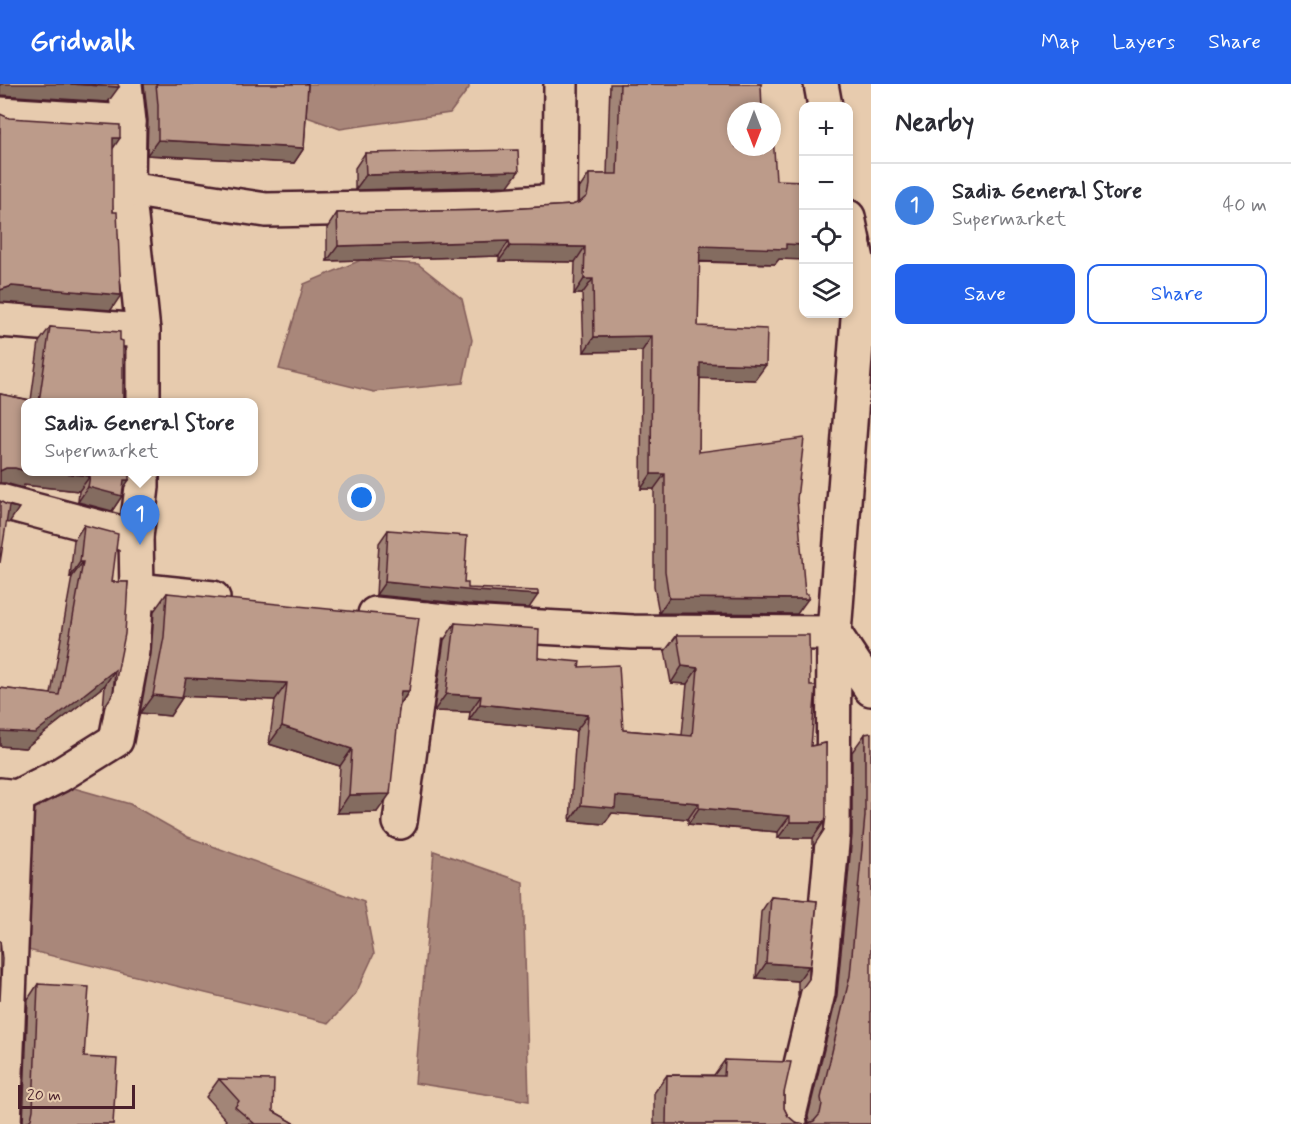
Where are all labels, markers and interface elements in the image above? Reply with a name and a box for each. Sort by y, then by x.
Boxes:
text: Gridwalk [30,24,135,61]
text: Map [1041,28,1079,56]
text: Layers [1112,28,1175,56]
text: Share [1208,28,1261,56]
north arrow [727,102,781,156]
map controls [799,102,853,318]
button: + [799,102,853,156]
text: Nearby [895,106,974,140]
button: − [799,156,853,210]
text: Sadia General Store [952,178,1142,206]
text: 1 [910,192,919,219]
text: 40 m [1223,192,1267,219]
text: Supermarket [952,206,1066,233]
button: locate [799,210,853,264]
button: layers [799,264,853,318]
button: Save [895,264,1075,324]
button: Share [1087,264,1267,324]
popup [21,398,258,476]
text: Sadia General Store [44,410,235,438]
text: Supermarket [44,438,159,465]
your location [347,483,376,512]
pin: 1 [120,496,160,545]
scale bar [18,1082,135,1110]
text: 20 m [27,1085,61,1106]

